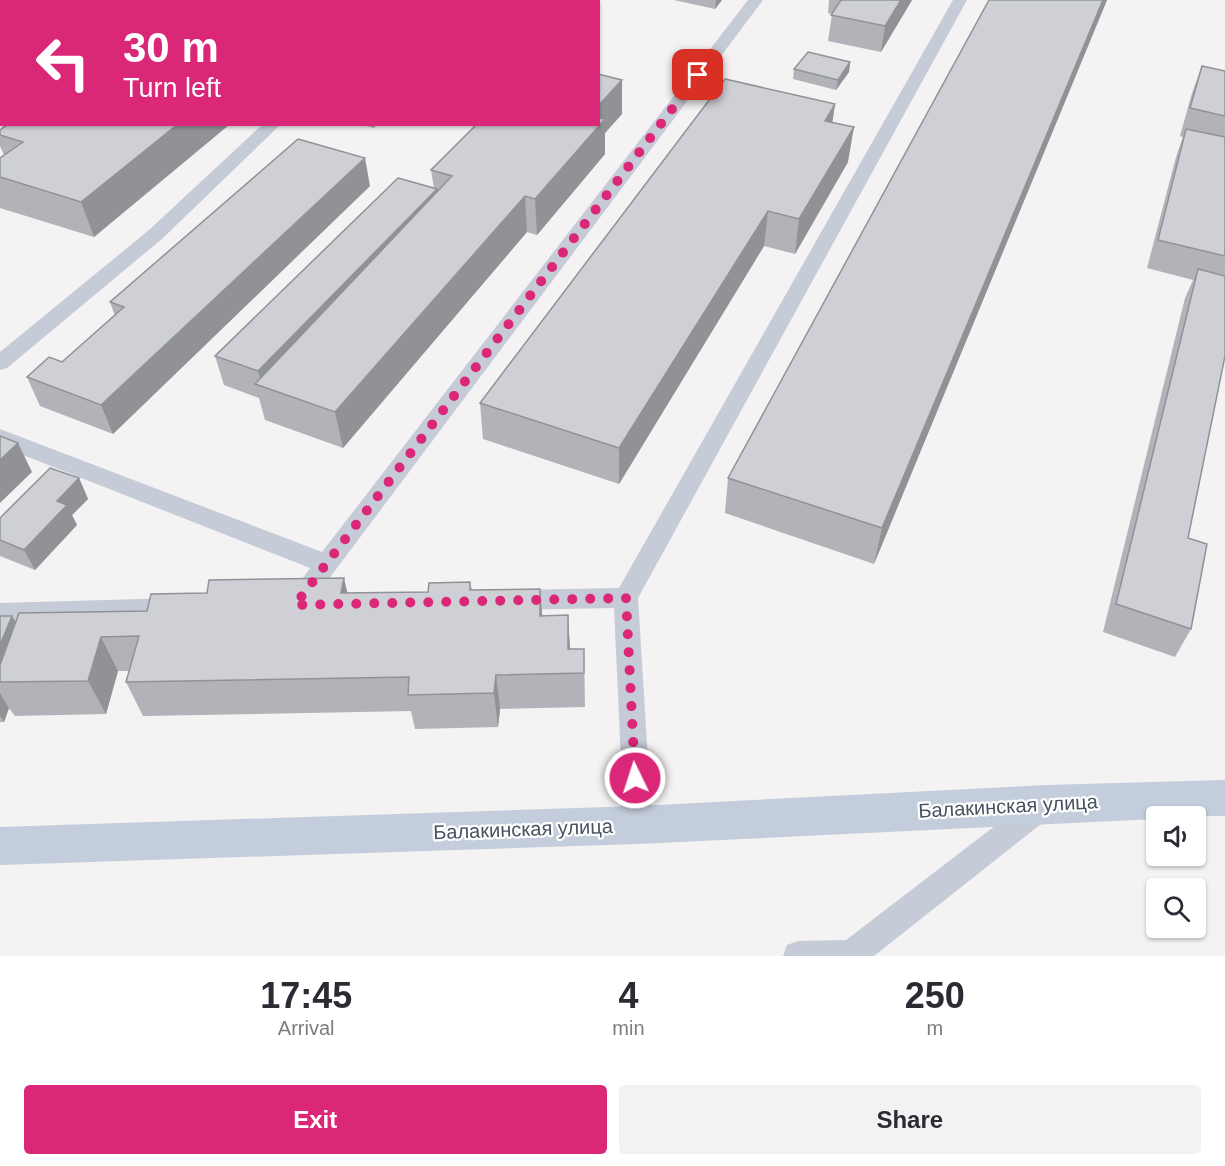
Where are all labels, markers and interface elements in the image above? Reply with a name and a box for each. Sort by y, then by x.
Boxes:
icon: left [24,24,102,102]
text: 30 m [123,24,219,71]
pin [672,49,723,100]
icon: arrive [681,58,714,91]
text: Turn left [123,73,221,103]
position arrow [603,746,667,810]
street label: Балакинская улица [918,790,1099,822]
map controls [1146,806,1206,938]
button: sound [1146,806,1206,866]
street label: Балакинская улица [433,815,614,843]
button: search [1146,878,1206,938]
text: 17:45 [260,975,352,1016]
text: 4 [618,975,638,1016]
text: 250 [905,975,965,1016]
text: Arrival [278,1017,335,1039]
text: min [612,1017,645,1039]
text: m [926,1017,943,1039]
button: Exit [24,1085,607,1154]
button: Share [619,1085,1201,1154]

